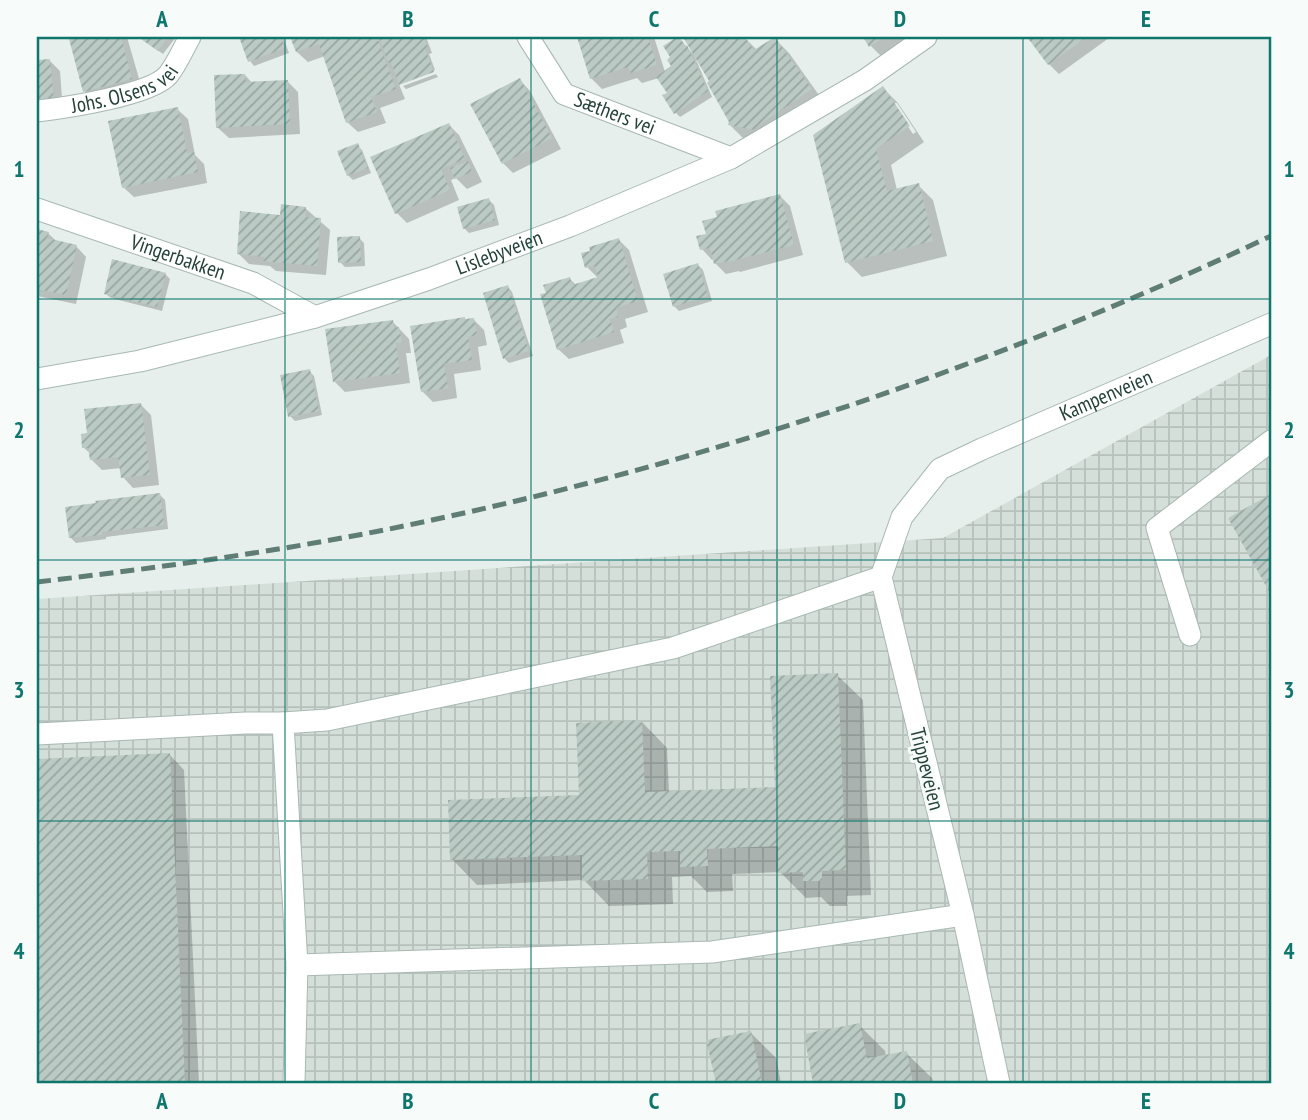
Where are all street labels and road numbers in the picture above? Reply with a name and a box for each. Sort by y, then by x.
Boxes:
street label: Johs. Olsens vei [68,60,184,119]
street label: Sæthers vei [571,85,660,141]
street label: Lislebyveien [452,224,546,281]
street label: Vingerbakken [126,228,229,286]
street label: Kampenveien [1055,363,1156,427]
street label: Trippeveien [904,725,951,813]

